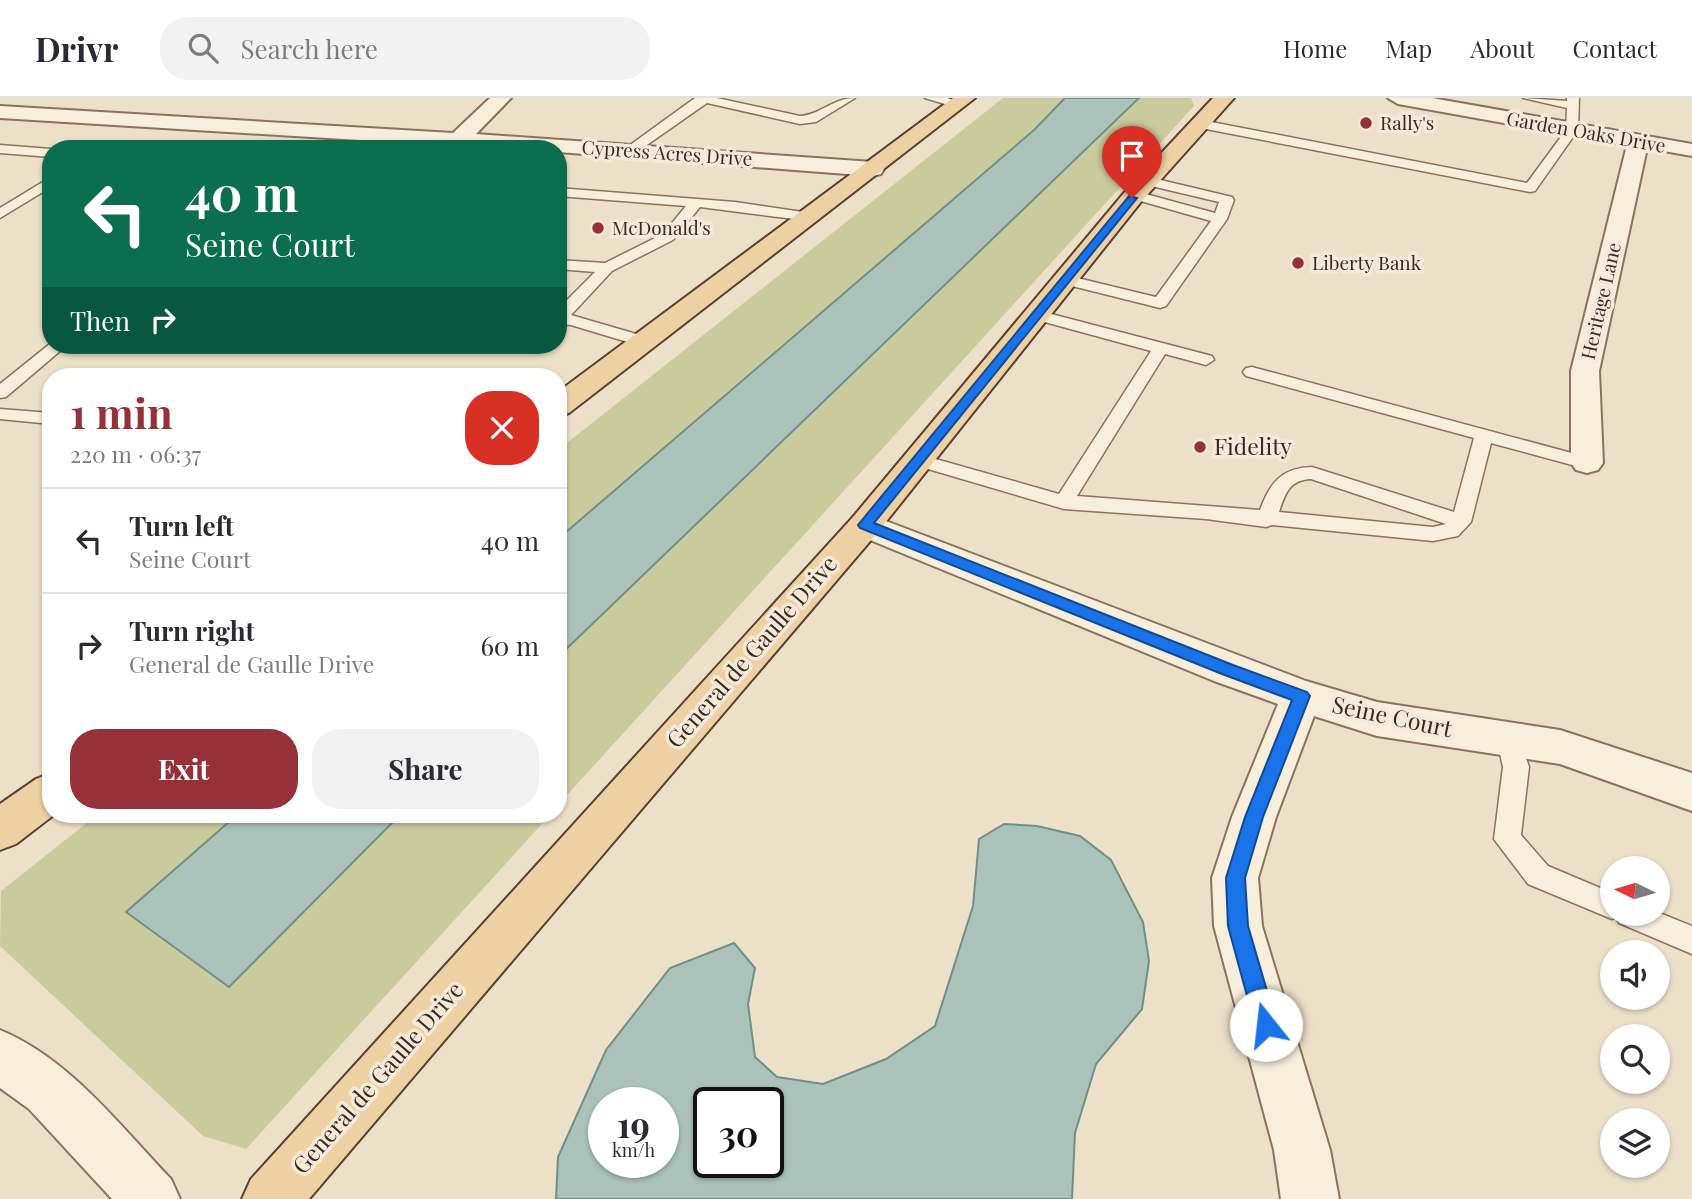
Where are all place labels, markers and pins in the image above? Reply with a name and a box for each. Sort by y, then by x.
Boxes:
place label: Rally's [1380,109,1434,135]
marker: Rally's [1358,115,1374,131]
pin [1102,126,1162,198]
place label: McDonald's [612,214,711,240]
marker: McDonald's [590,220,606,236]
place label: Liberty Bank [1312,249,1422,275]
marker: Liberty Bank [1290,255,1306,271]
place label: Fidelity [1214,430,1292,461]
marker: Fidelity [1192,439,1208,455]

